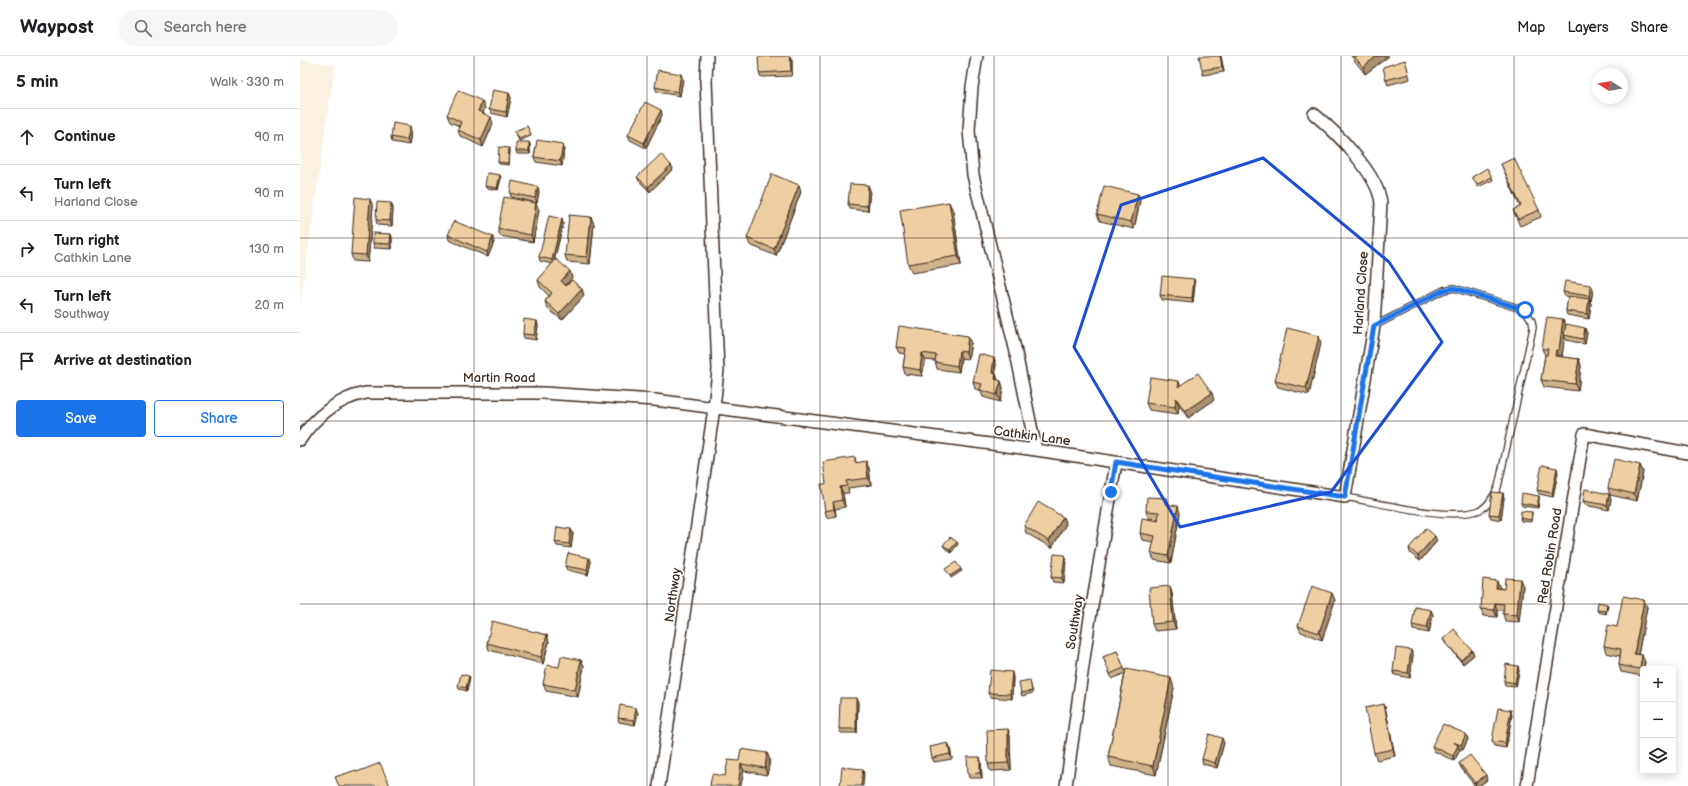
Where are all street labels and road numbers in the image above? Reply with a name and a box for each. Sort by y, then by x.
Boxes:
street label: Harland Close [1350,250,1372,335]
street label: Martin Road [463,370,535,386]
street label: Cathkin Lane [992,423,1072,449]
street label: Red Robin Road [1534,507,1566,605]
street label: Northway [661,567,685,623]
street label: Southway [1063,593,1087,651]

